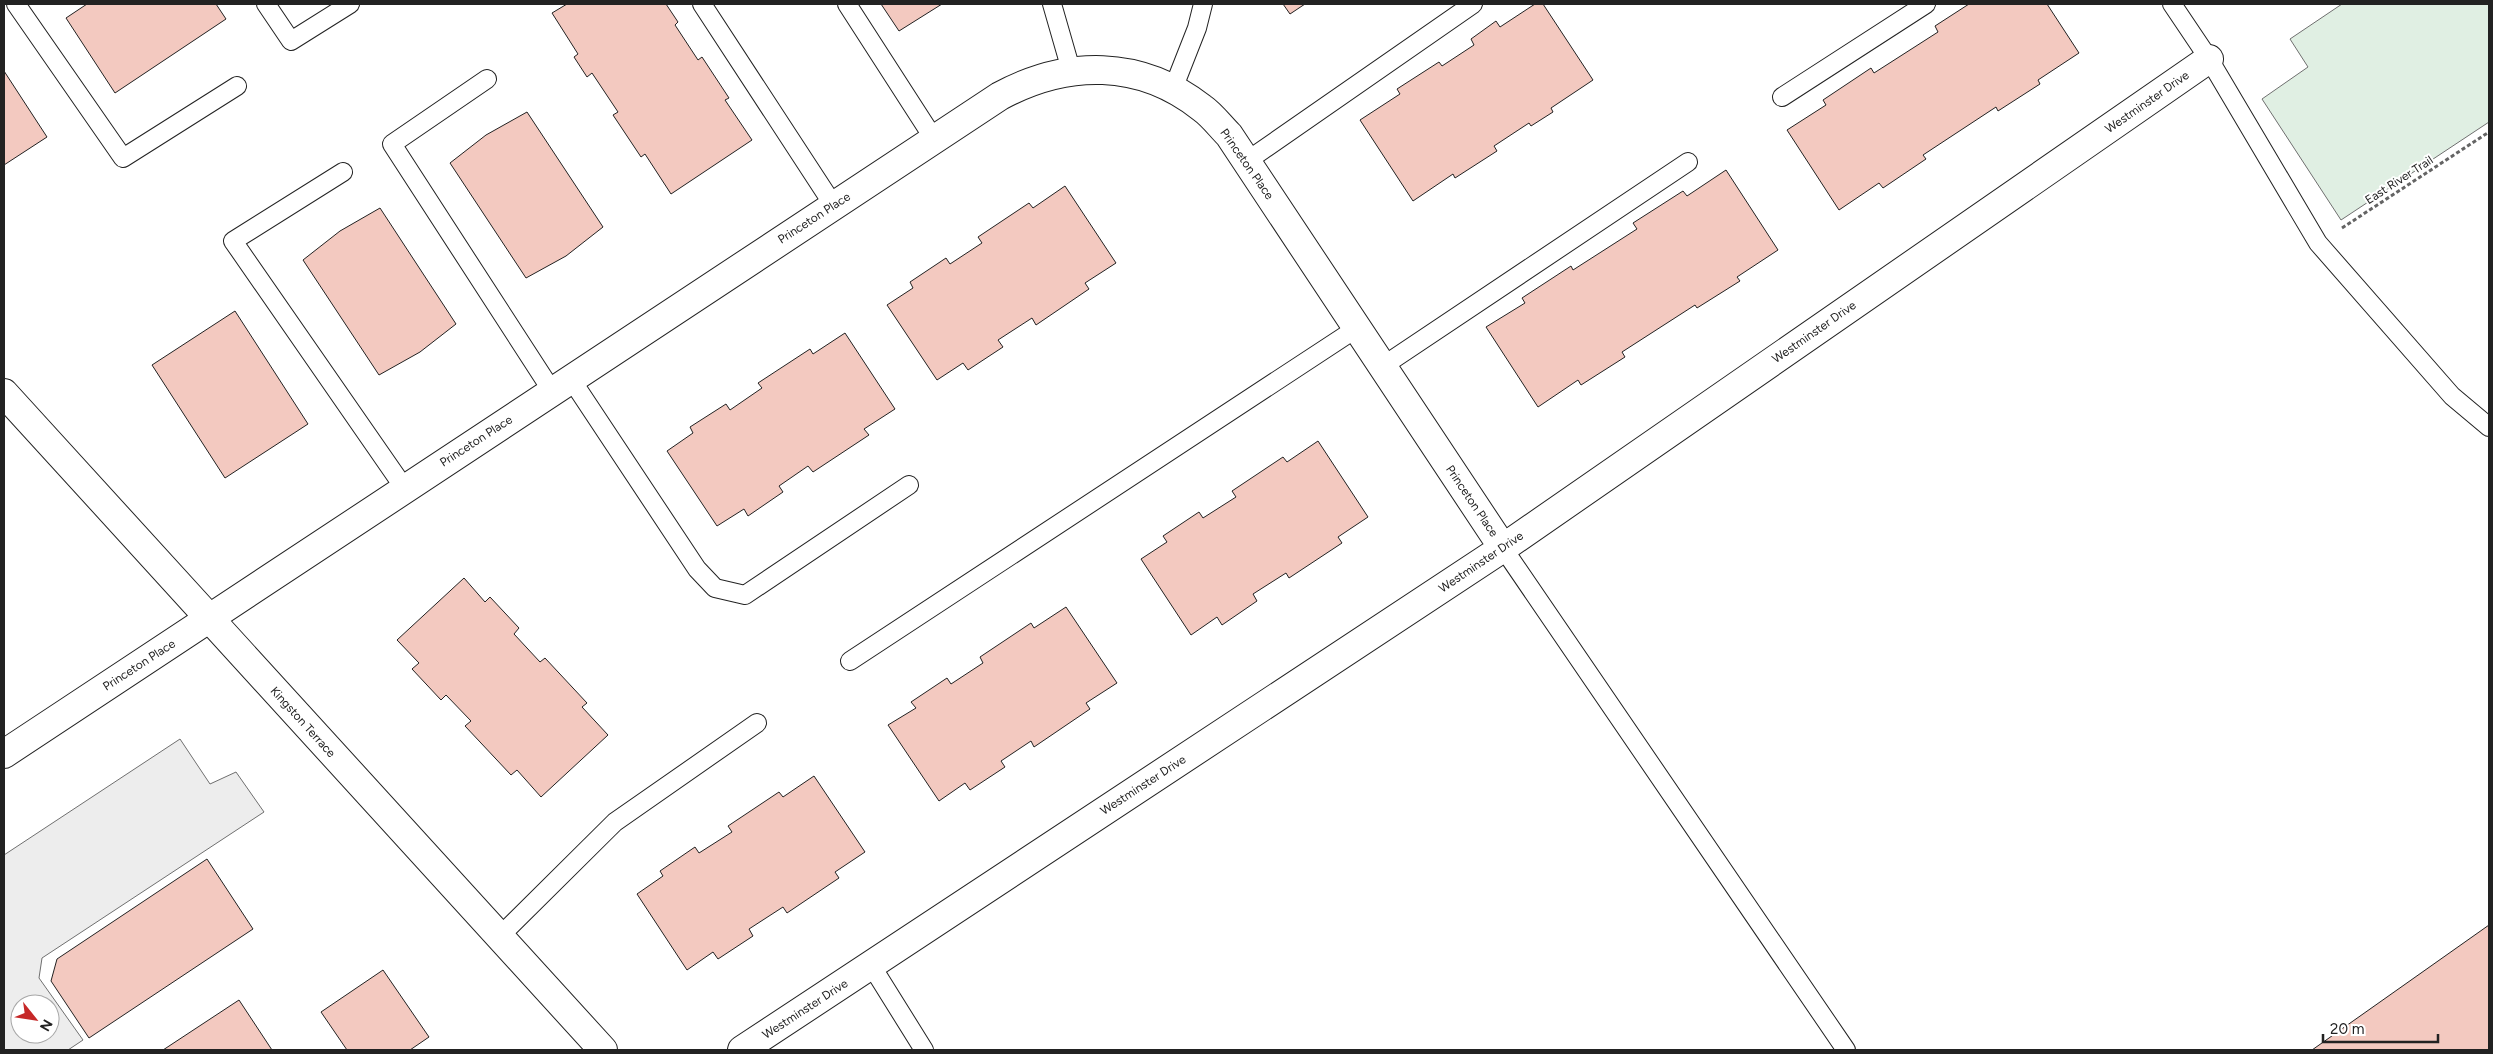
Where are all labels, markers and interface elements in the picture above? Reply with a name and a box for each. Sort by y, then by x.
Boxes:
street label: Westminster Drive [2103,68,2192,136]
street label: Princeton Place [1217,126,1277,203]
street label: East River Trail [2362,153,2436,207]
street label: Princeton Place [775,189,853,247]
street label: Westminster Drive [1770,298,1859,366]
street label: Princeton Place [437,412,515,470]
street label: Princeton Place [1443,463,1501,540]
street label: Westminster Drive [1436,528,1526,595]
street label: Princeton Place [100,636,178,694]
street label: Kingston Terrace [268,684,339,761]
street label: Westminster Drive [1098,752,1189,818]
street label: Westminster Drive [760,976,851,1042]
north arrow [10,994,60,1044]
scale bar [2323,1012,2438,1044]
text: N [36,1016,56,1034]
text: 20 m [2330,1020,2364,1038]

